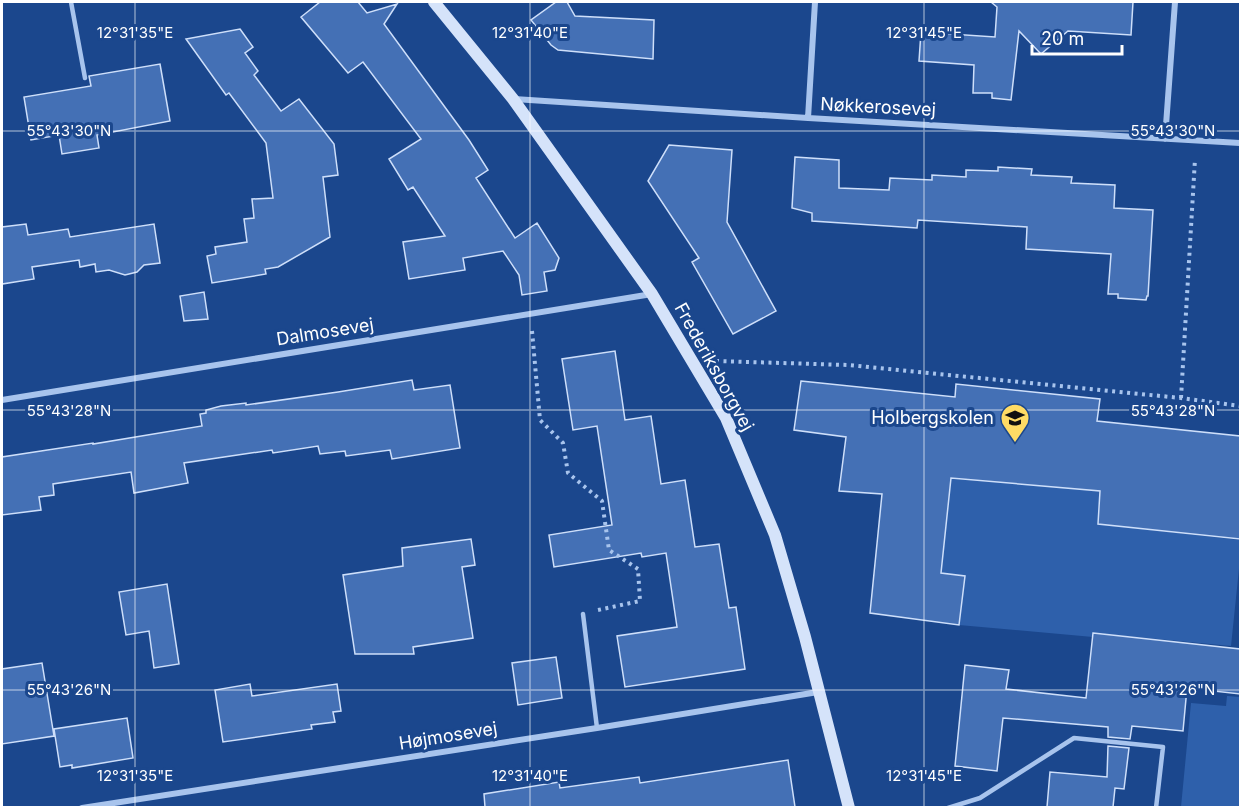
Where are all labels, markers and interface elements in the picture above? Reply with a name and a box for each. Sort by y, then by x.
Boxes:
scale bar [1032,18,1122,56]
text: 12°31'35"E [97,23,173,42]
text: 12°31'40"E [492,23,568,42]
text: 12°31'45"E [886,23,962,42]
text: 20 m [1041,28,1084,49]
street label: Nøkkerosevej [820,93,936,120]
text: 55°43'30"N [27,121,111,140]
text: 55°43'30"N [1131,121,1215,140]
street label: Frederiksborgvej [671,299,758,435]
street label: Dalmosevej [275,313,375,350]
text: 55°43'28"N [27,401,111,420]
text: 55°43'28"N [1131,401,1215,420]
school or university icon: Holbergskolen [999,402,1031,444]
place label: Holbergskolen [871,407,994,428]
text: 55°43'26"N [27,680,111,699]
text: 55°43'26"N [1131,680,1215,699]
street label: Højmosevej [397,717,499,754]
text: 12°31'35"E [97,766,173,785]
text: 12°31'40"E [492,766,568,785]
text: 12°31'45"E [886,766,962,785]

